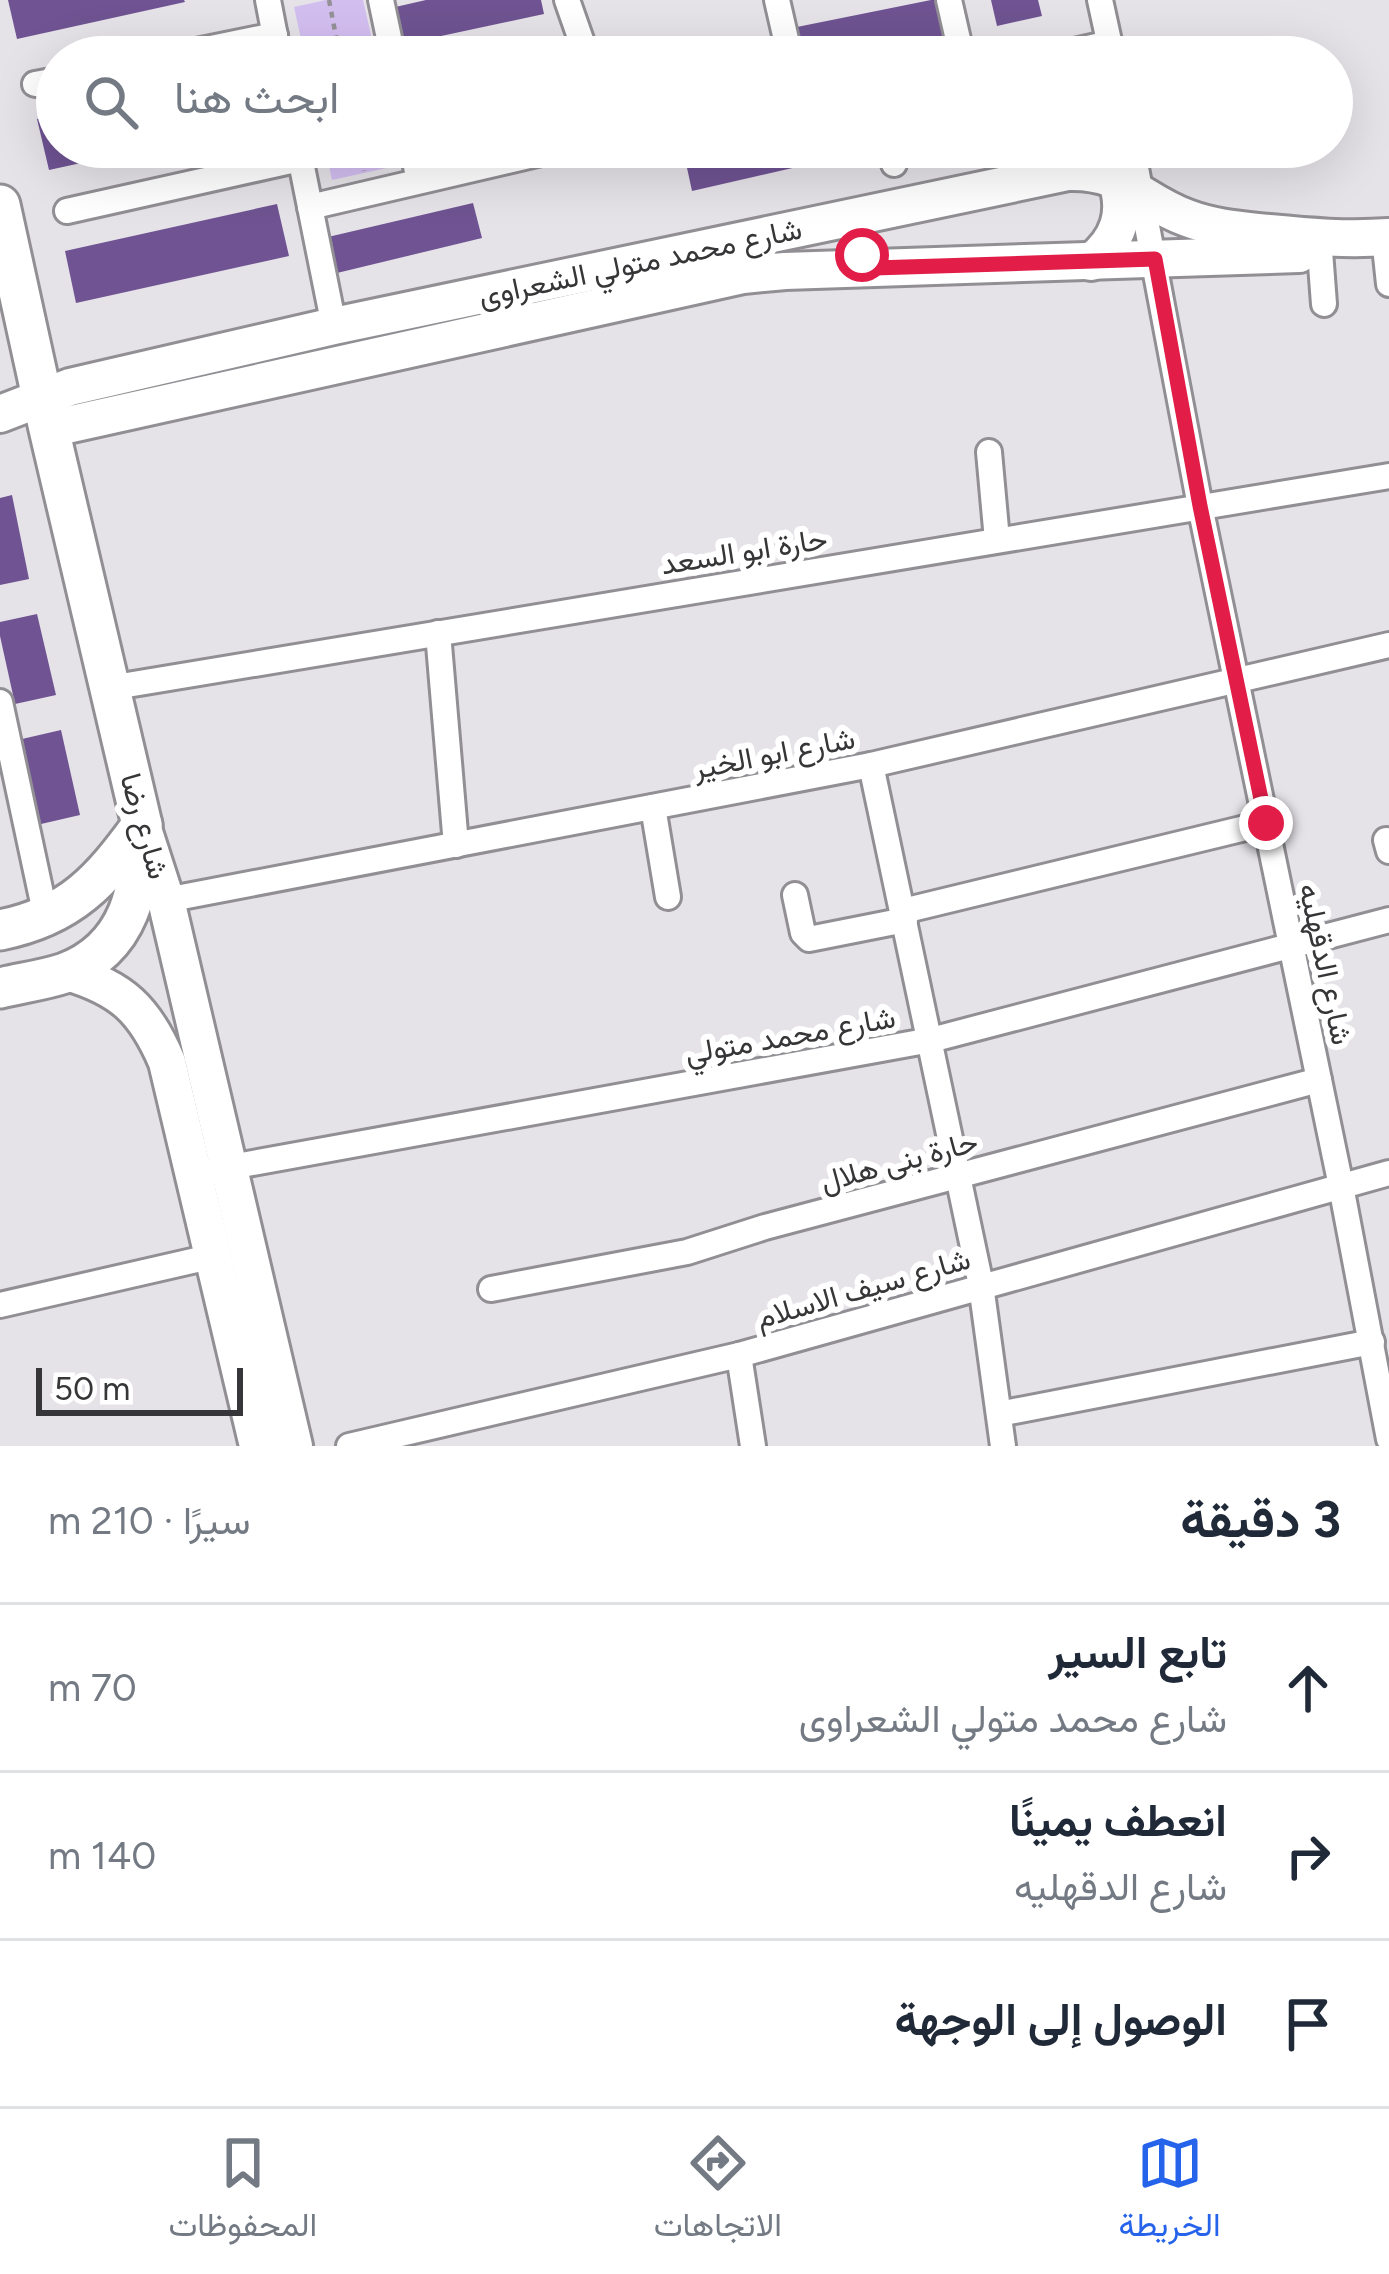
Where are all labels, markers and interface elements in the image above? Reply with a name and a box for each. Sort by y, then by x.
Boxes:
search box [36,36,1353,168]
icon: search [78,69,144,135]
text: ابحث هنا [174,70,340,124]
street label: شارع محمد متولي الشعراوى [475,210,806,320]
route start [835,228,889,282]
street label: حارة ابو السعد [658,520,830,582]
street label: شارع ابو الخير [689,719,858,789]
street label: شارع رضا [110,769,178,884]
route end [1239,796,1293,850]
street label: شارع الدقهليه [1289,880,1361,1048]
street label: شارع محمد متولي [682,998,899,1078]
street label: حارة بنى هلال [816,1122,982,1200]
street label: شارع سيف الاسلام [752,1240,975,1338]
scale bar [36,1362,243,1415]
text: 50 m [54,1369,130,1408]
text: 3 دقيقة [1180,1489,1341,1550]
text: سيرًا · 210 m [48,1497,251,1544]
text: تابع السير [1048,1625,1227,1679]
icon: ahead [1275,1655,1341,1721]
text: 70 m [48,1664,137,1711]
text: شارع محمد متولي الشعراوى [799,1695,1227,1742]
text: انعطف يمينًا [1009,1793,1227,1847]
icon: right [1275,1823,1341,1889]
text: 140 m [48,1832,156,1879]
text: شارع الدقهليه [1014,1863,1227,1910]
icon: arrive [1275,1991,1341,2057]
text: الوصول إلى الوجهة [894,1992,1227,2046]
tab: المحفوظات [168,2130,317,2254]
tab: الاتجاهات [654,2130,782,2254]
tab: الخريطة [1119,2130,1221,2254]

